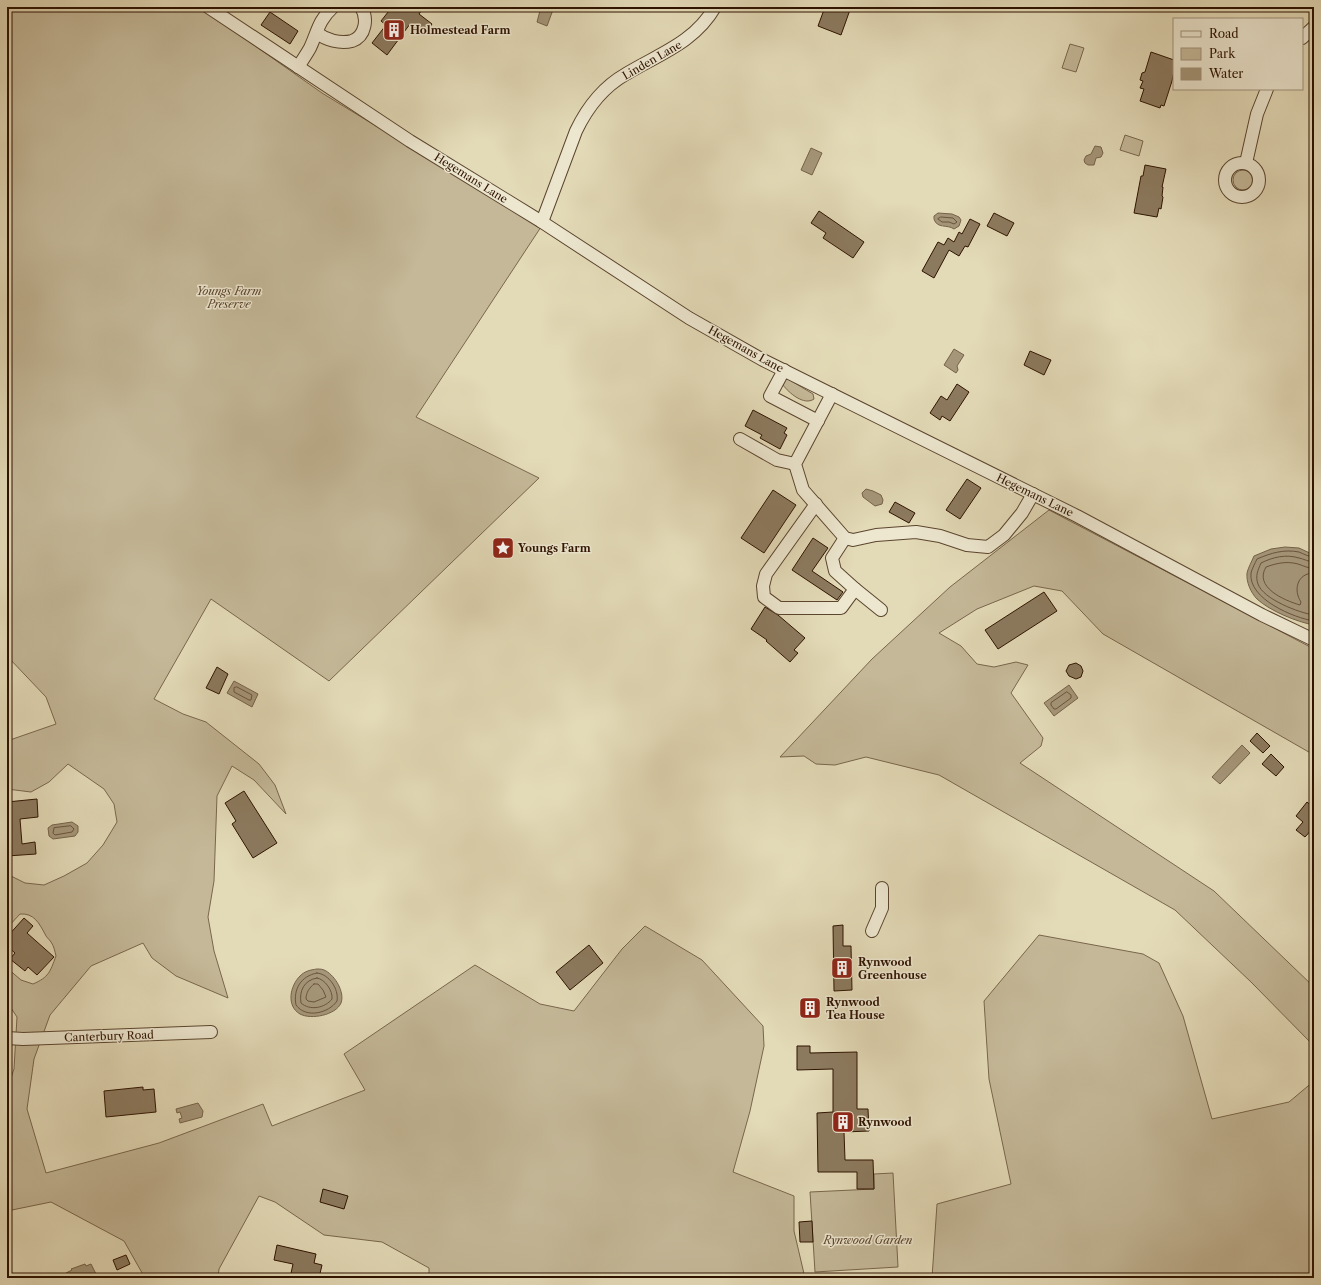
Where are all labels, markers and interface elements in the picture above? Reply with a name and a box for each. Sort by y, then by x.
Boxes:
building icon: Holmestead Farm [381,17,407,43]
legend [1173,18,1303,90]
place label: Holmestead Farm [410,23,510,37]
text: Road [1209,26,1239,41]
street label: Linden Lane [620,37,684,83]
text: Park [1209,46,1236,61]
text: Water [1208,66,1243,81]
street label: Hegemans Lane [432,150,510,206]
park label: Youngs Farm Preserve [196,284,262,311]
street label: Hegemans Lane [706,323,786,375]
street label: Hegemans Lane [994,470,1076,520]
place icon: Youngs Farm [490,535,516,561]
place label: Youngs Farm [517,541,591,555]
building icon: Rynwood Greenhouse [829,955,855,981]
place label: Rynwood Greenhouse [858,955,927,982]
building icon: Rynwood Tea House [797,995,823,1021]
place label: Rynwood Tea House [826,995,885,1022]
street label: Canterbury Road [64,1027,154,1045]
building icon: Rynwood [830,1109,856,1135]
place label: Rynwood [858,1115,912,1129]
park label: Rynwood Garden [823,1233,913,1247]

